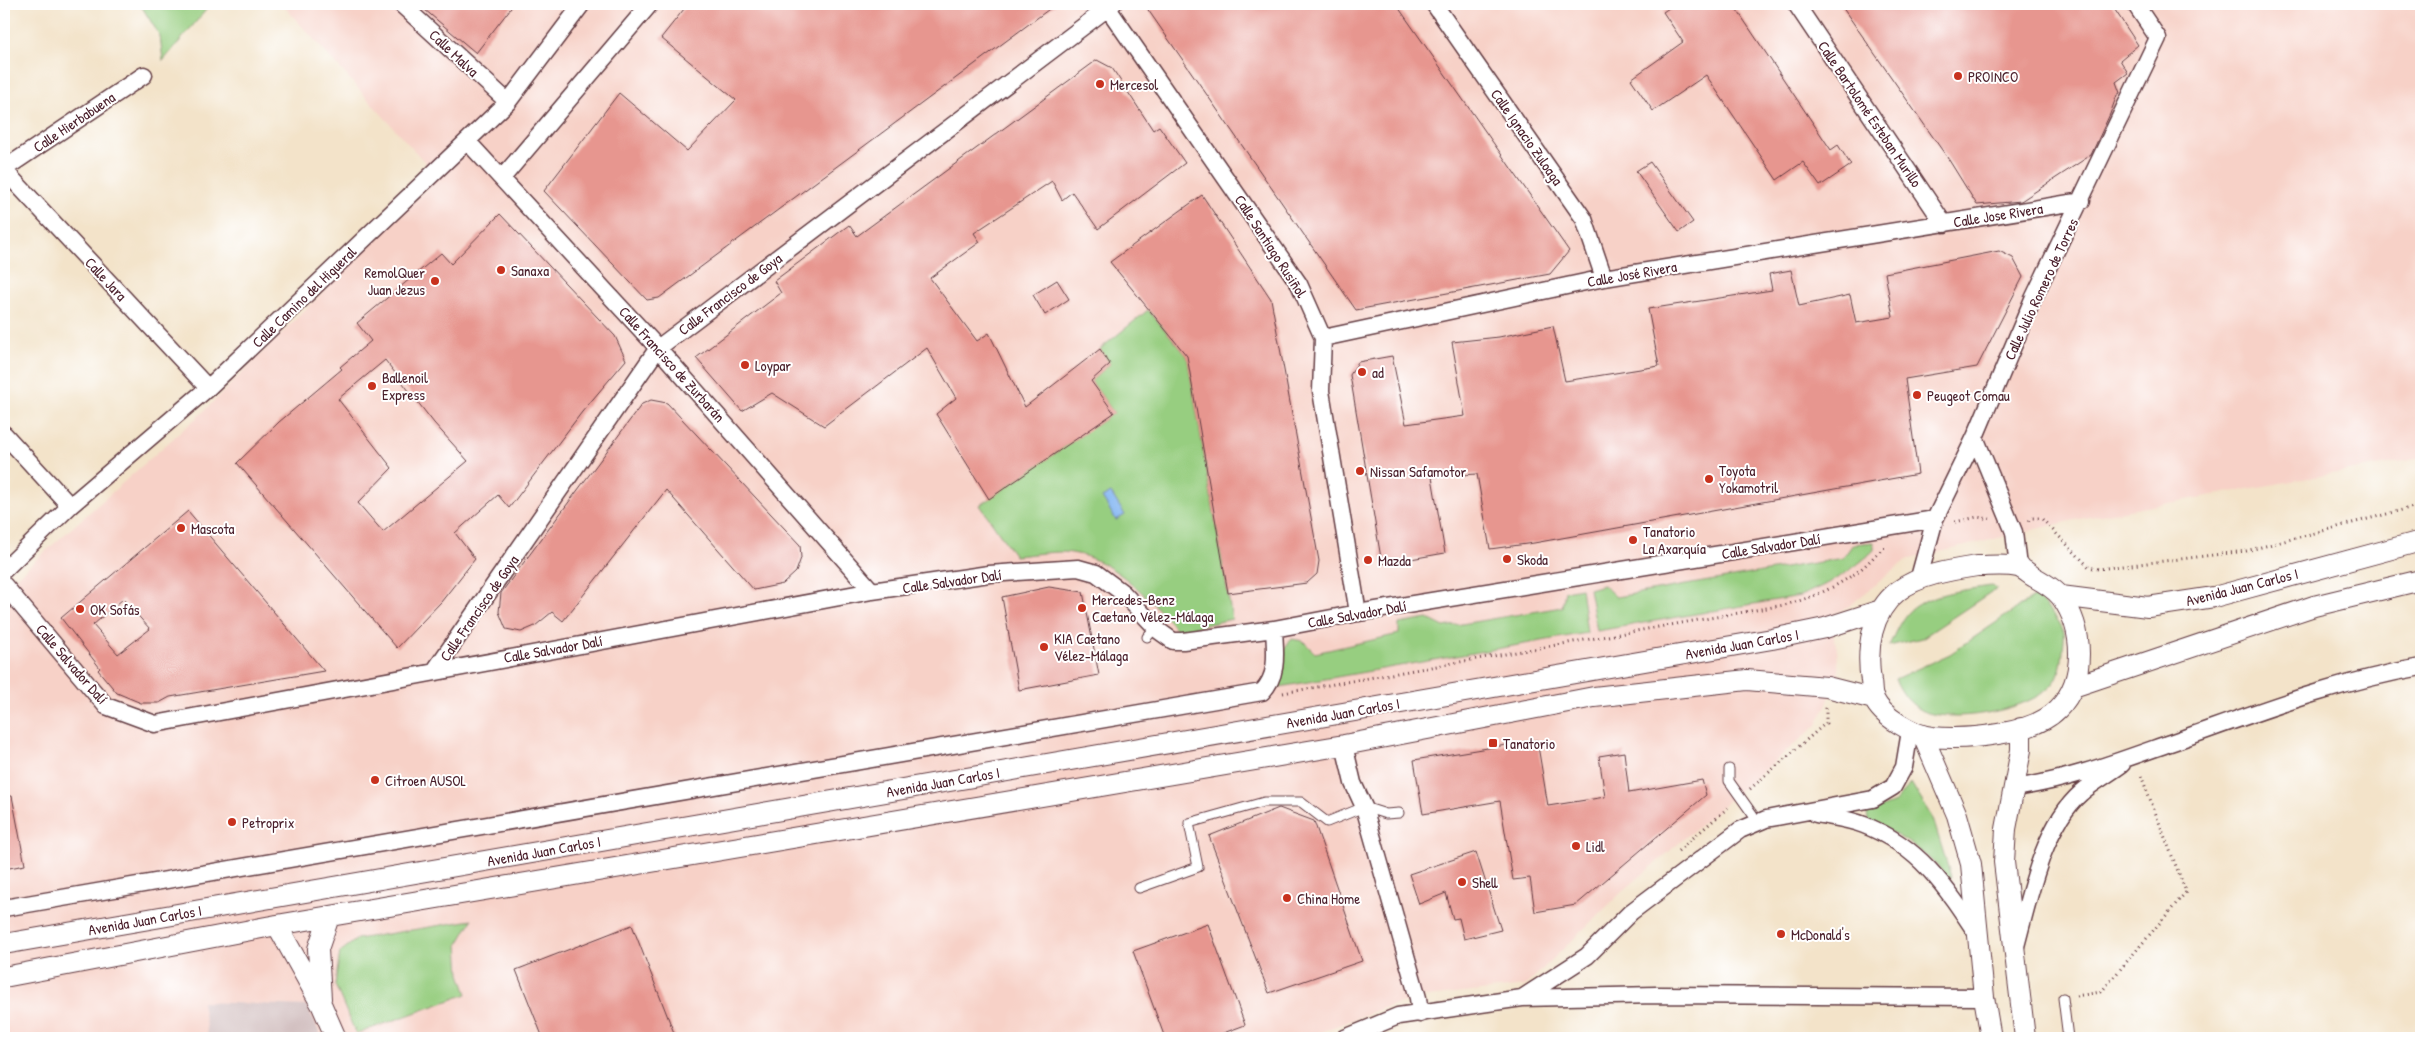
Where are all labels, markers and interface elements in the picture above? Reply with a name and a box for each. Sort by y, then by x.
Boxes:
street label: Calle Malva [425,25,483,81]
street label: Calle Bartolomé Esteban Murillo [1813,37,1927,191]
place label: PROINCO [1968,66,2018,87]
marker: PROINCO [1952,70,1964,82]
place label: Mercesol [1110,74,1158,95]
marker: Mercesol [1094,78,1106,90]
street label: Calle Ignacio Zuloaga [1486,84,1568,190]
street label: Calle Hierbabuena [29,87,119,157]
street label: Calle Santiago Rusiñol [1230,190,1312,302]
street label: Calle Jose Rivera [1952,198,2044,232]
street label: Calle Julio Romero de Torres [1999,214,2083,363]
street label: Calle Camino del Higueral [247,242,361,352]
street label: Calle Francisco de Goya [674,248,786,340]
street label: Calle Jara [80,252,132,306]
street label: Calle José Rivera [1586,256,1679,292]
place label: Sanaxa [511,260,549,281]
place label: RemolQuer Juan Jezus [364,262,425,300]
marker: Sanaxa [495,264,507,276]
marker: RemolQuer Juan Jezus [429,275,441,287]
street label: Calle Francisco de Zurbarán [614,301,730,427]
place label: Loypar [755,355,791,376]
marker: Loypar [739,359,751,371]
place label: ad [1372,362,1384,383]
marker: ad [1356,366,1368,378]
place label: Ballenoil Express [382,367,428,405]
marker: Ballenoil Express [366,380,378,392]
place label: Peugeot Comau [1927,385,2010,406]
marker: Peugeot Comau [1911,389,1923,401]
place label: Toyota Yokamotril [1719,460,1778,498]
place label: Nissan Safamotor [1370,461,1466,482]
marker: Nissan Safamotor [1354,465,1366,477]
marker: Toyota Yokamotril [1703,473,1715,485]
place label: Mascota [191,518,235,539]
place label: Tanatorio La Axarquía [1643,521,1706,559]
marker: Mascota [175,522,187,534]
street label: Calle Salvador Dalí [1720,528,1822,564]
marker: Tanatorio La Axarquía [1627,534,1639,546]
place label: Skoda [1517,549,1548,570]
place label: Mazda [1378,550,1411,571]
street label: Calle Francisco de Goya [435,551,524,665]
marker: Skoda [1501,553,1513,565]
marker: Mazda [1362,554,1374,566]
street label: Avenida Juan Carlos I [2184,563,2300,611]
street label: Calle Salvador Dalí [901,564,1003,598]
place label: Mercedes-Benz Caetano Vélez-Málaga [1092,589,1214,627]
street label: Calle Salvador Dalí [1306,595,1408,633]
place label: OK Sofás [90,599,140,620]
marker: Mercedes-Benz Caetano Vélez-Málaga [1076,602,1088,614]
marker: OK Sofás [74,603,86,615]
street label: Calle Salvador Dalí [31,619,113,709]
street label: Avenida Juan Carlos I [1684,624,1800,664]
place label: KIA Caetano Vélez-Málaga [1054,628,1128,666]
street label: Calle Salvador Dalí [502,630,604,668]
marker: KIA Caetano Vélez-Málaga [1038,641,1050,653]
street label: Avenida Juan Carlos I [1285,693,1401,733]
place label: Tanatorio [1503,733,1555,754]
marker: Tanatorio [1487,737,1499,749]
street label: Avenida Juan Carlos I [885,762,1001,802]
place label: Citroen AUSOL [385,770,467,791]
marker: Citroen AUSOL [369,774,381,786]
place label: Petroprix [242,812,295,833]
marker: Petroprix [226,816,238,828]
street label: Avenida Juan Carlos I [486,831,602,871]
place label: Lidl [1586,836,1605,857]
marker: Lidl [1570,840,1582,852]
place label: Shell [1472,872,1498,893]
marker: Shell [1456,876,1468,888]
place label: China Home [1297,888,1360,909]
marker: China Home [1281,892,1293,904]
street label: Avenida Juan Carlos I [87,900,203,940]
place label: McDonald's [1791,924,1850,945]
marker: McDonald's [1775,928,1787,940]

